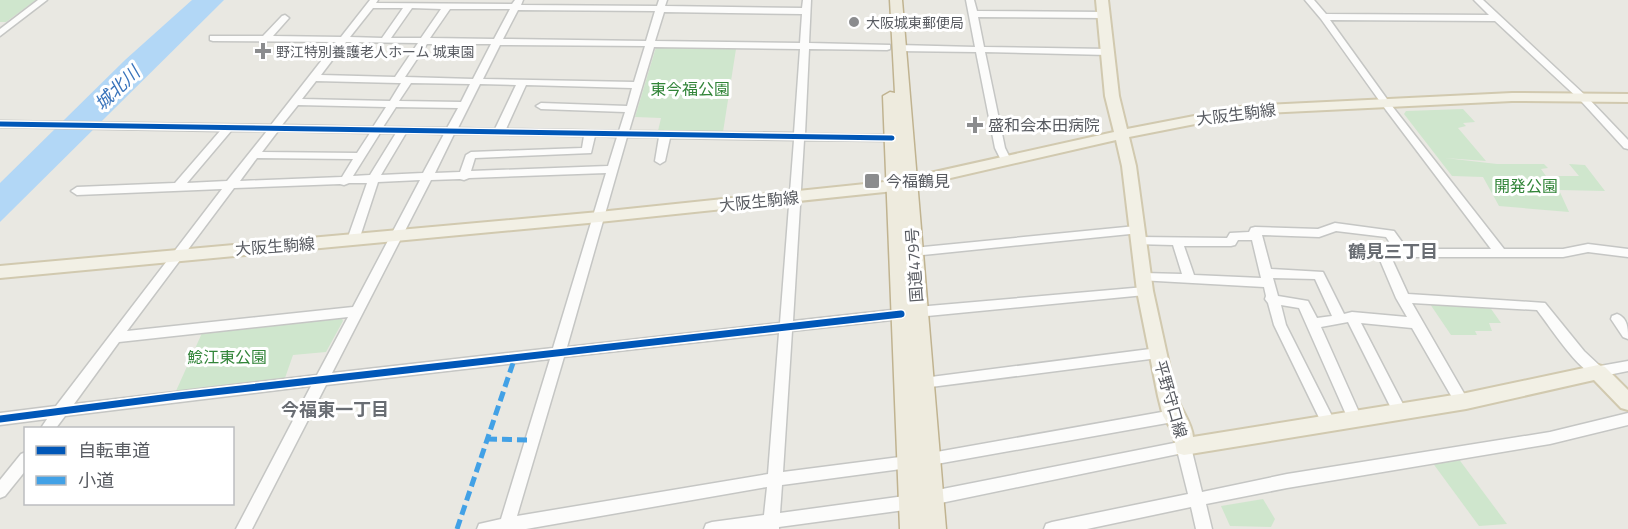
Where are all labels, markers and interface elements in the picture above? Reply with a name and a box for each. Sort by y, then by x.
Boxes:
place label: 大阪城東郵便局 [866,12,964,33]
marker: 大阪城東郵便局 [847,15,861,29]
place label: 野江特別養護老人ホーム 城東園 [276,41,475,62]
marker: 野江特別養護老人ホーム 城東園 [254,42,272,60]
water label: 城北川 [88,58,147,116]
park label: 東今福公園 [650,77,730,101]
street label: 大阪生駒線 [1195,97,1277,131]
place label: 盛和会本田病院 [988,113,1100,137]
marker: 盛和会本田病院 [966,116,984,134]
place label: 今福鶴見 [886,169,950,193]
marker: 今福鶴見 [863,172,881,190]
park label: 開発公園 [1494,174,1558,198]
street label: 大阪生駒線 [718,185,800,217]
street label: 国道479号 [899,227,929,303]
street label: 大阪生駒線 [234,231,316,261]
district label: 鶴見三丁目 [1348,238,1438,265]
park label: 鯰江東公園 [187,345,267,369]
street label: 平野守口線 [1148,357,1194,441]
district label: 今福東一丁目 [281,396,389,423]
legend [24,427,234,505]
text: 自転車道 [78,437,150,464]
text: 小道 [78,467,114,494]

